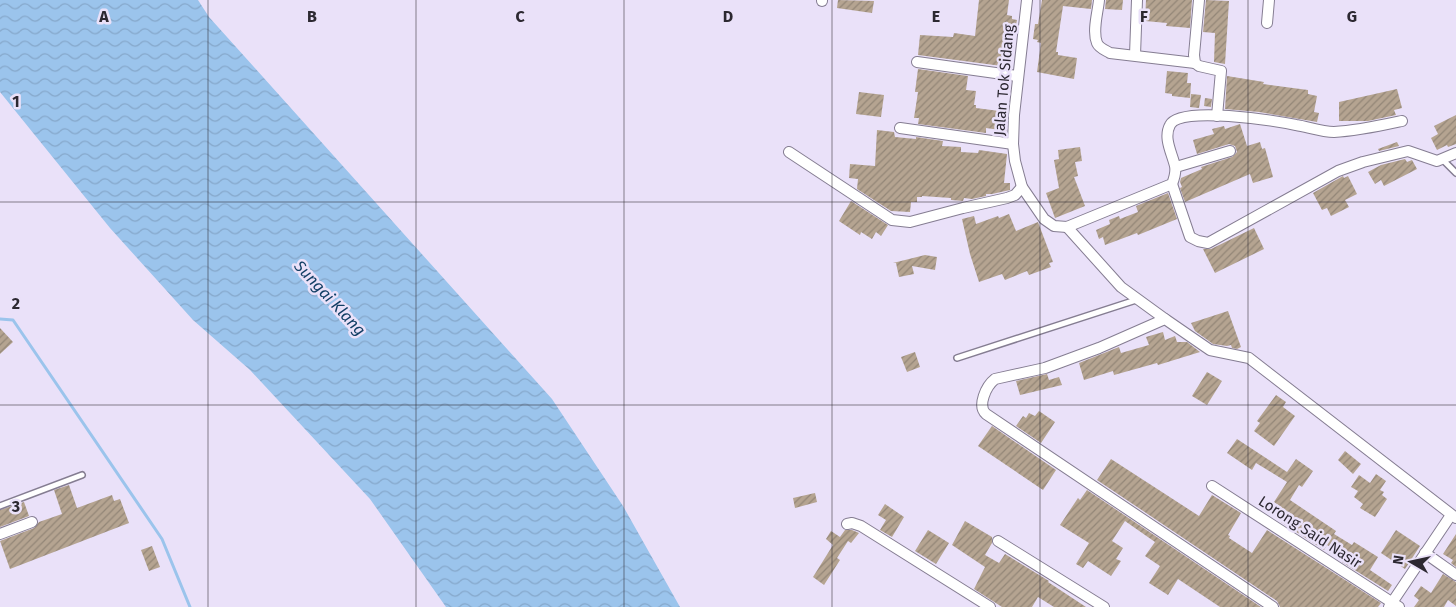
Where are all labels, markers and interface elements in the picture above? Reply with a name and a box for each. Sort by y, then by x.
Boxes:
text: A [98,7,109,26]
text: B [307,7,317,26]
text: C [515,7,525,26]
text: D [723,7,733,26]
text: E [932,7,940,26]
text: F [1140,7,1148,26]
text: G [1347,7,1357,26]
street label: Jalan Tok Sidang [990,24,1018,136]
text: 1 [12,92,20,111]
water label: Sungai Klang [290,256,370,339]
text: 2 [12,294,20,313]
street label: Lorong Said Nasir [1255,492,1365,572]
text: 3 [11,497,20,516]
north arrow [1386,537,1436,587]
text: N [1390,554,1408,566]

